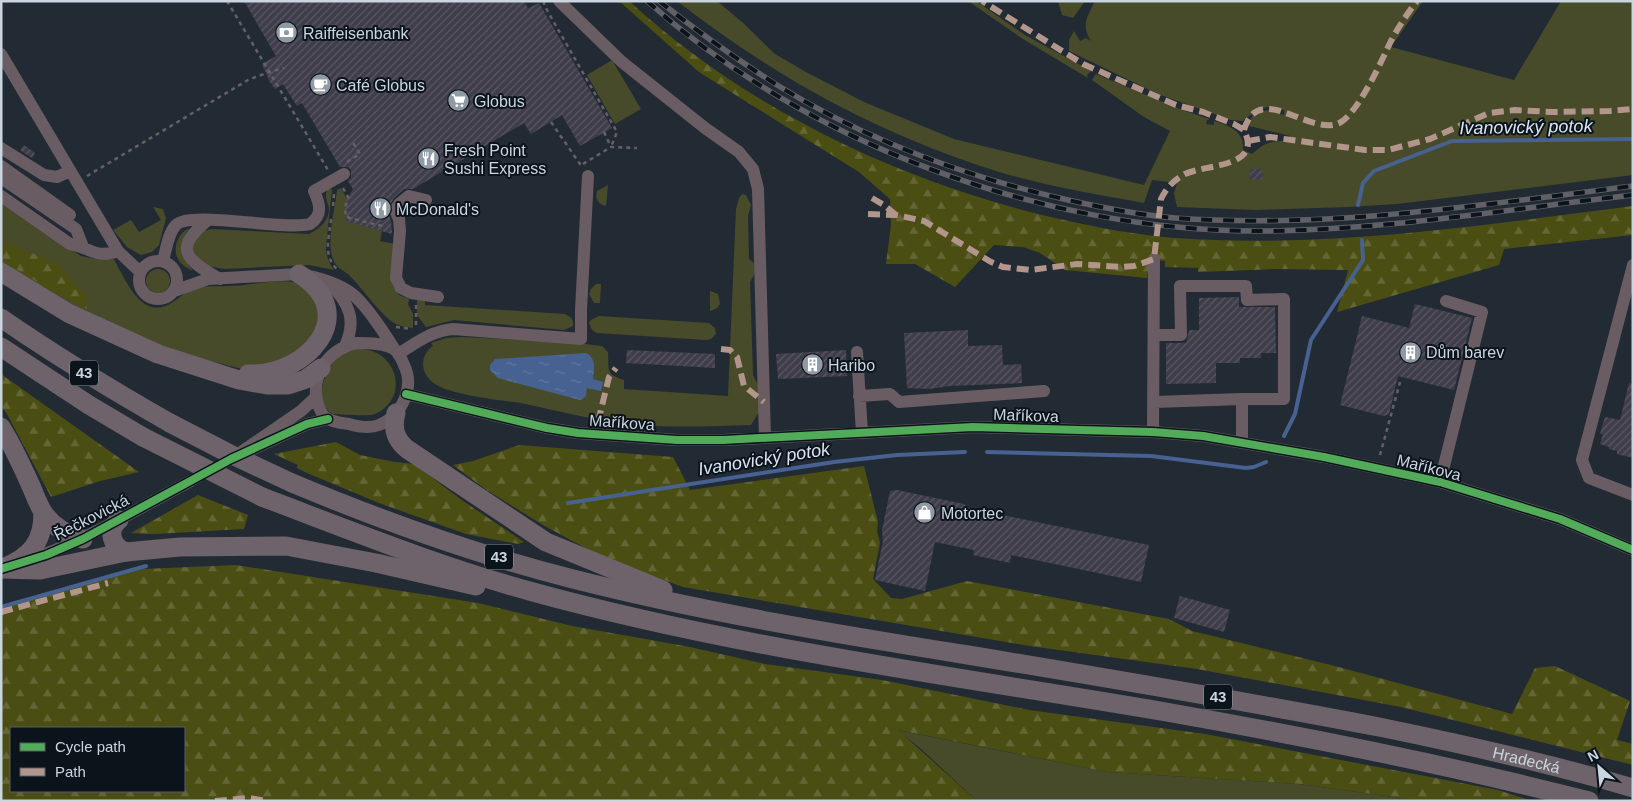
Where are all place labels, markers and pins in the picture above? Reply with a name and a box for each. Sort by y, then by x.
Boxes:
bank icon: Raiffeisenbank [275,21,299,45]
place label: Raiffeisenbank [303,25,410,42]
cafe icon: Café Globus [308,73,332,97]
place label: Café Globus [336,77,425,94]
supermarket icon: Globus [446,89,470,113]
place label: Globus [474,93,525,110]
place label: Fresh Point Sushi Express [444,142,546,177]
restaurant icon: Fresh Point Sushi Express [416,147,440,171]
restaurant icon: McDonald's [368,197,392,221]
place label: McDonald's [396,201,479,218]
building icon: Dům barev [1398,340,1422,364]
place label: Dům barev [1426,344,1504,361]
building icon: Haribo [800,353,824,377]
place label: Haribo [828,357,875,374]
shop icon: Motortec [913,501,937,525]
place label: Motortec [941,505,1003,522]

